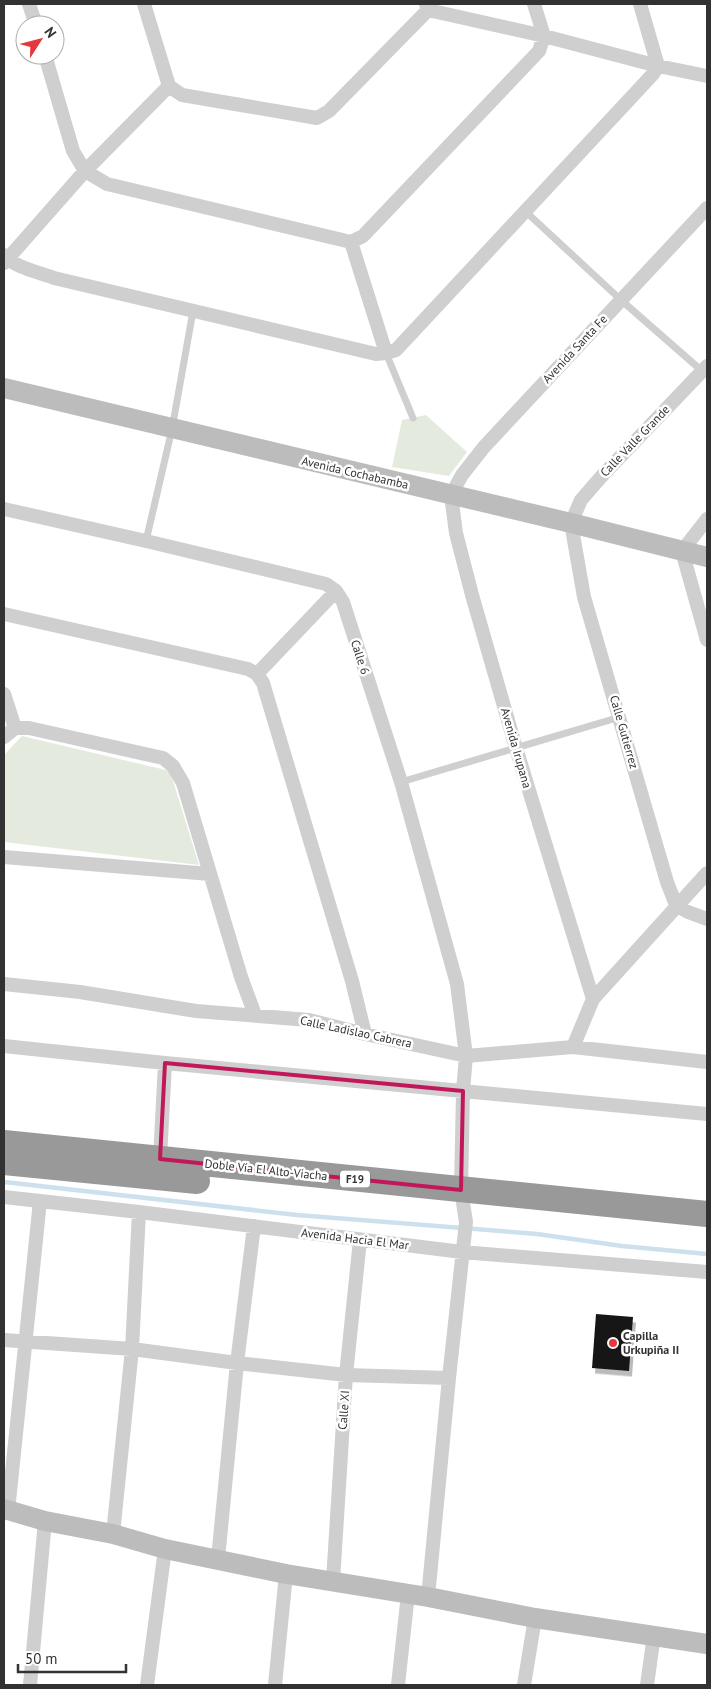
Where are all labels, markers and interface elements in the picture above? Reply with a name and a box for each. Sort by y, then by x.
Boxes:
north arrow [15,15,65,65]
text: N [41,23,61,41]
street label: Avenida Santa Fe [539,311,610,386]
street label: Calle Valle Grande [597,402,673,480]
street label: Avenida Cochabamba [300,453,410,492]
street label: Calle 6 [348,638,373,676]
street label: Calle Gutierrez [607,693,642,770]
street label: Avenida Irupana [498,706,535,790]
street label: Calle Ladislao Cabrera [299,1012,413,1051]
street label: Doble Vía El Alto-Viacha [204,1156,328,1183]
road number: F19 [340,1170,370,1188]
street label: Avenida Hacia El Mar [300,1224,410,1253]
place label: Capilla Urkupiña II [623,1328,679,1357]
marker: Capilla Urkupiña II [607,1337,619,1349]
street label: Calle XI [335,1390,352,1430]
scale bar [18,1642,125,1674]
text: 50 m [25,1649,58,1668]

